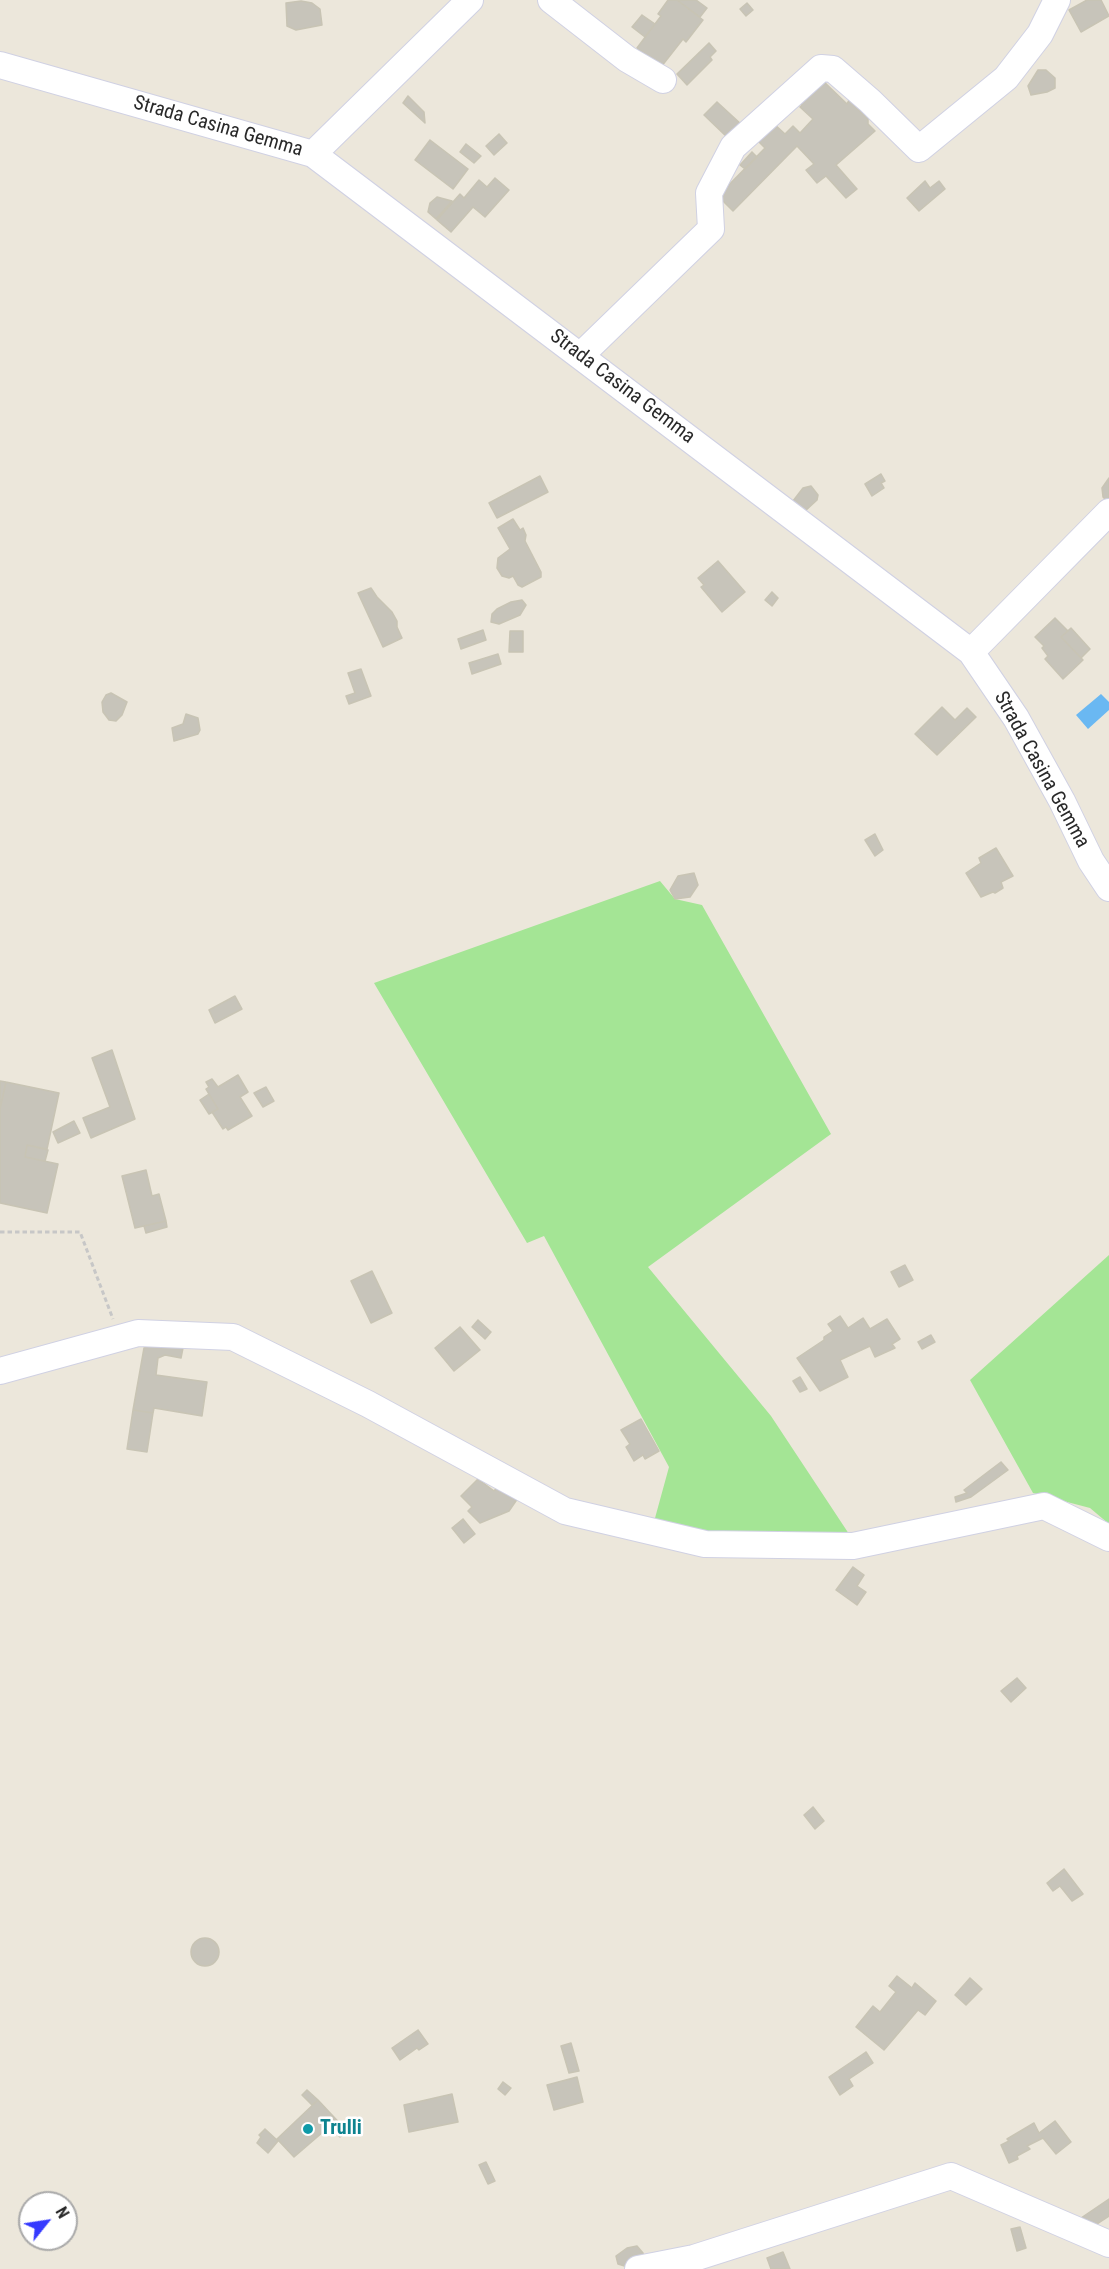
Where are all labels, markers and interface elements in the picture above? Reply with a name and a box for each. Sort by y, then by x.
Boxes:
street label: Strada Casina Gemma [131,91,305,163]
street label: Strada Casina Gemma [545,325,699,449]
street label: Strada Casina Gemma [988,688,1094,852]
place label: Trulli [320,2117,362,2141]
marker: Trulli [301,2122,315,2136]
north arrow [18,2191,78,2251]
text: N [52,2204,73,2222]

